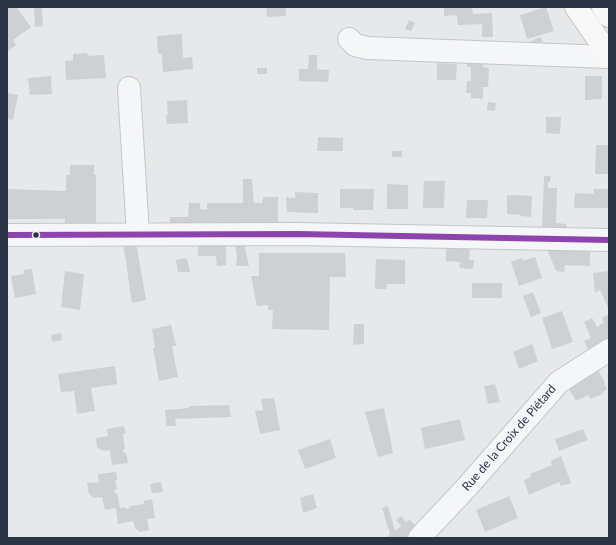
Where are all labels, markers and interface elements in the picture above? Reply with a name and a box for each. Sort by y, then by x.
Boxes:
unlabelled marker [31,230,41,240]
street label: Rue de la Croix de Piétard [459,382,559,494]

